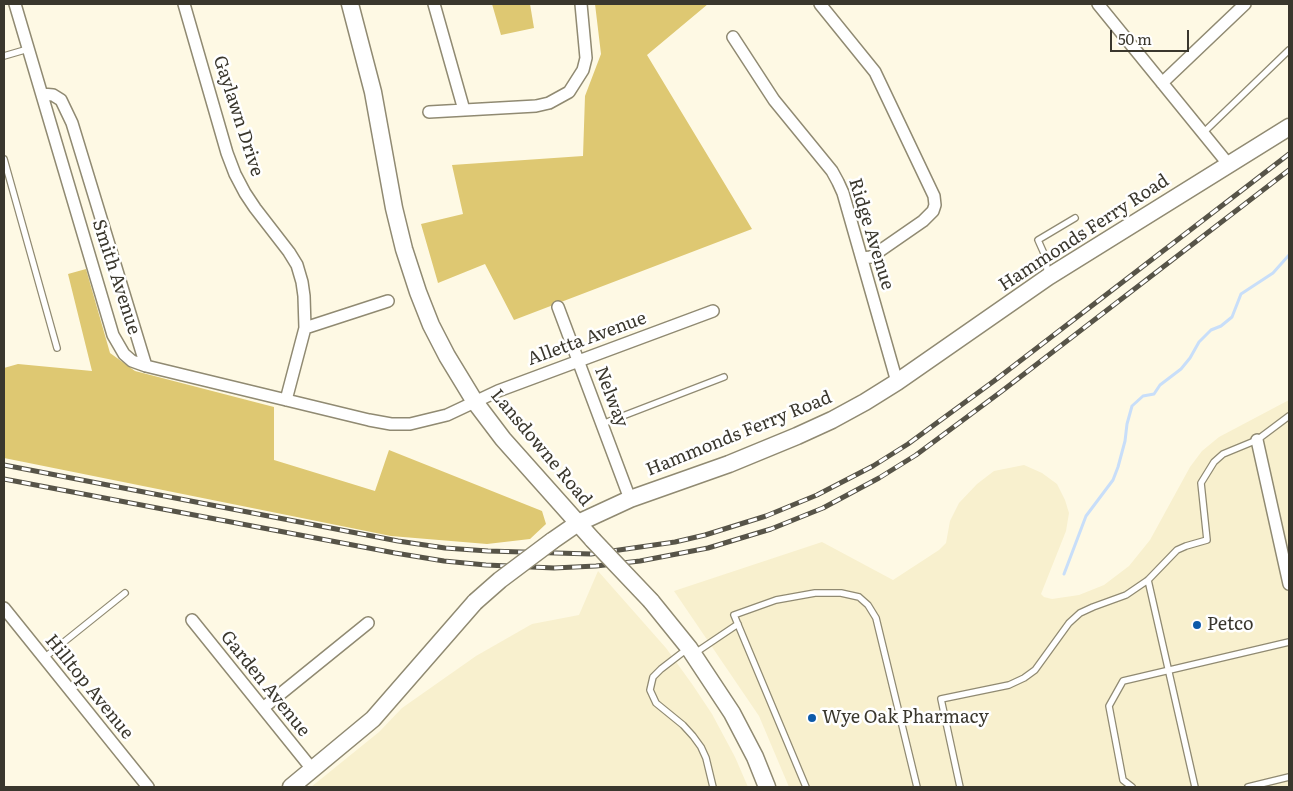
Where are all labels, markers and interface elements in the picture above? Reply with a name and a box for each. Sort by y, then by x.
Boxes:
scale bar [1113,20,1192,52]
text: 50 m [1118,27,1152,50]
street label: Gaylawn Drive [208,53,268,179]
street label: Hammonds Ferry Road [995,170,1173,296]
street label: Ridge Avenue [844,175,898,293]
street label: Smith Avenue [87,217,145,337]
street label: Alletta Avenue [525,307,649,371]
street label: Nelway [590,364,632,430]
street label: Lansdowne Road [486,385,596,511]
street label: Hammonds Ferry Road [643,387,835,481]
place label: Petco [1207,614,1254,636]
marker: Petco [1191,619,1203,631]
street label: Garden Avenue [216,627,314,741]
street label: Hilltop Avenue [40,630,138,744]
place label: Wye Oak Pharmacy [822,707,989,729]
marker: Wye Oak Pharmacy [806,712,818,724]

